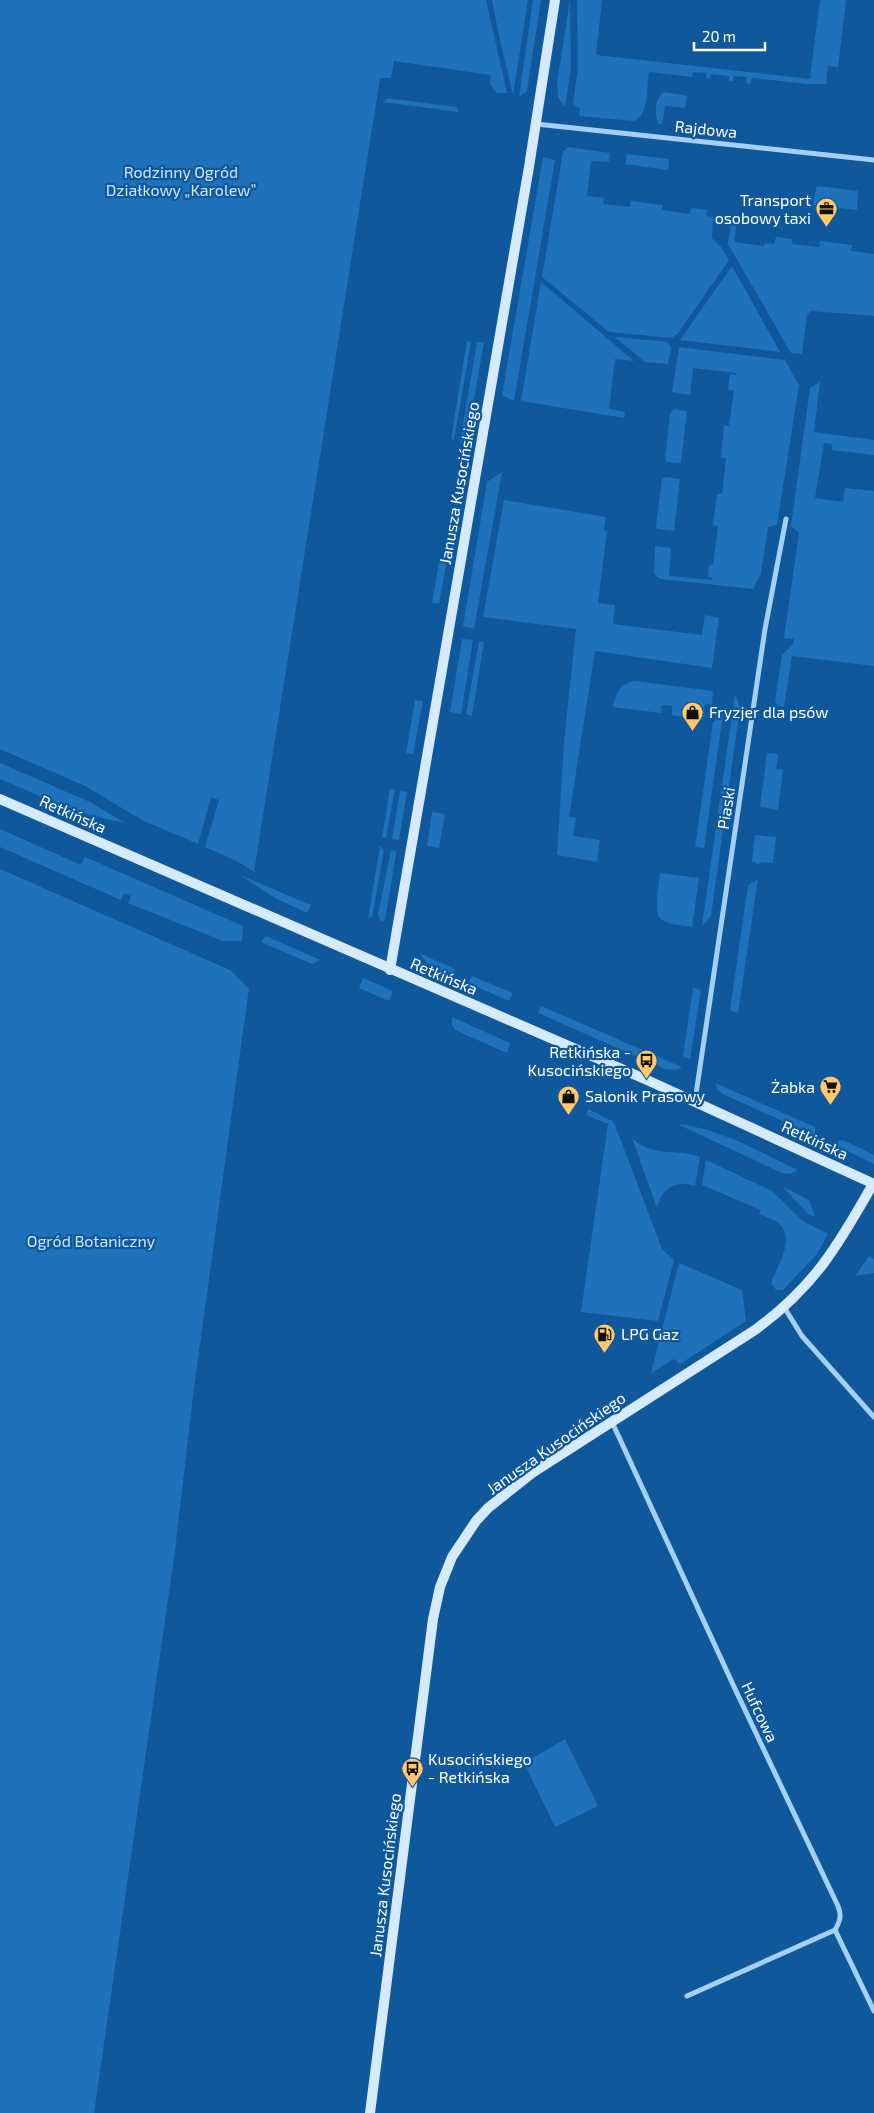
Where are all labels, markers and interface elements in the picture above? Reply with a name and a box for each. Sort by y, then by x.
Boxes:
scale bar [694,20,765,52]
text: 20 m [702,27,736,45]
street label: Rajdowa [674,116,738,142]
park label: Rodzinny Ogród Działkowy „Karolew” [106,162,256,199]
place label: Transport osobowy taxi [715,190,811,227]
office icon: Transport osobowy taxi [815,197,839,228]
street label: Janusza Kusocińskiego [435,400,482,566]
shop icon: Fryzjer dla psów [681,700,705,731]
place label: Fryzjer dla psów [709,702,829,722]
street label: Piaski [713,785,738,830]
street label: Retkińska [37,790,109,837]
street label: Retkińska [408,953,481,998]
place label: Retkińska - Kusocińskiego [527,1042,631,1079]
bus stop icon: Retkińska - Kusocińskiego [635,1049,659,1080]
supermarket icon: Żabka [819,1075,843,1106]
place label: Żabka [771,1077,815,1096]
shop icon: Salonik Prasowy [557,1084,581,1115]
place label: Salonik Prasowy [585,1086,705,1105]
street label: Retkińska [779,1116,851,1163]
park label: Ogród Botaniczny [27,1231,156,1250]
fuel station icon: LPG Gaz [593,1322,617,1353]
place label: LPG Gaz [621,1324,679,1343]
street label: Janusza Kusocińskiego [483,1388,629,1498]
street label: Hufcowa [738,1679,783,1745]
place label: Kusocińskiego - Retkińska [428,1749,532,1786]
bus stop icon: Kusocińskiego - Retkińska [400,1756,424,1787]
street label: Janusza Kusocińskiego [365,1792,404,1958]

